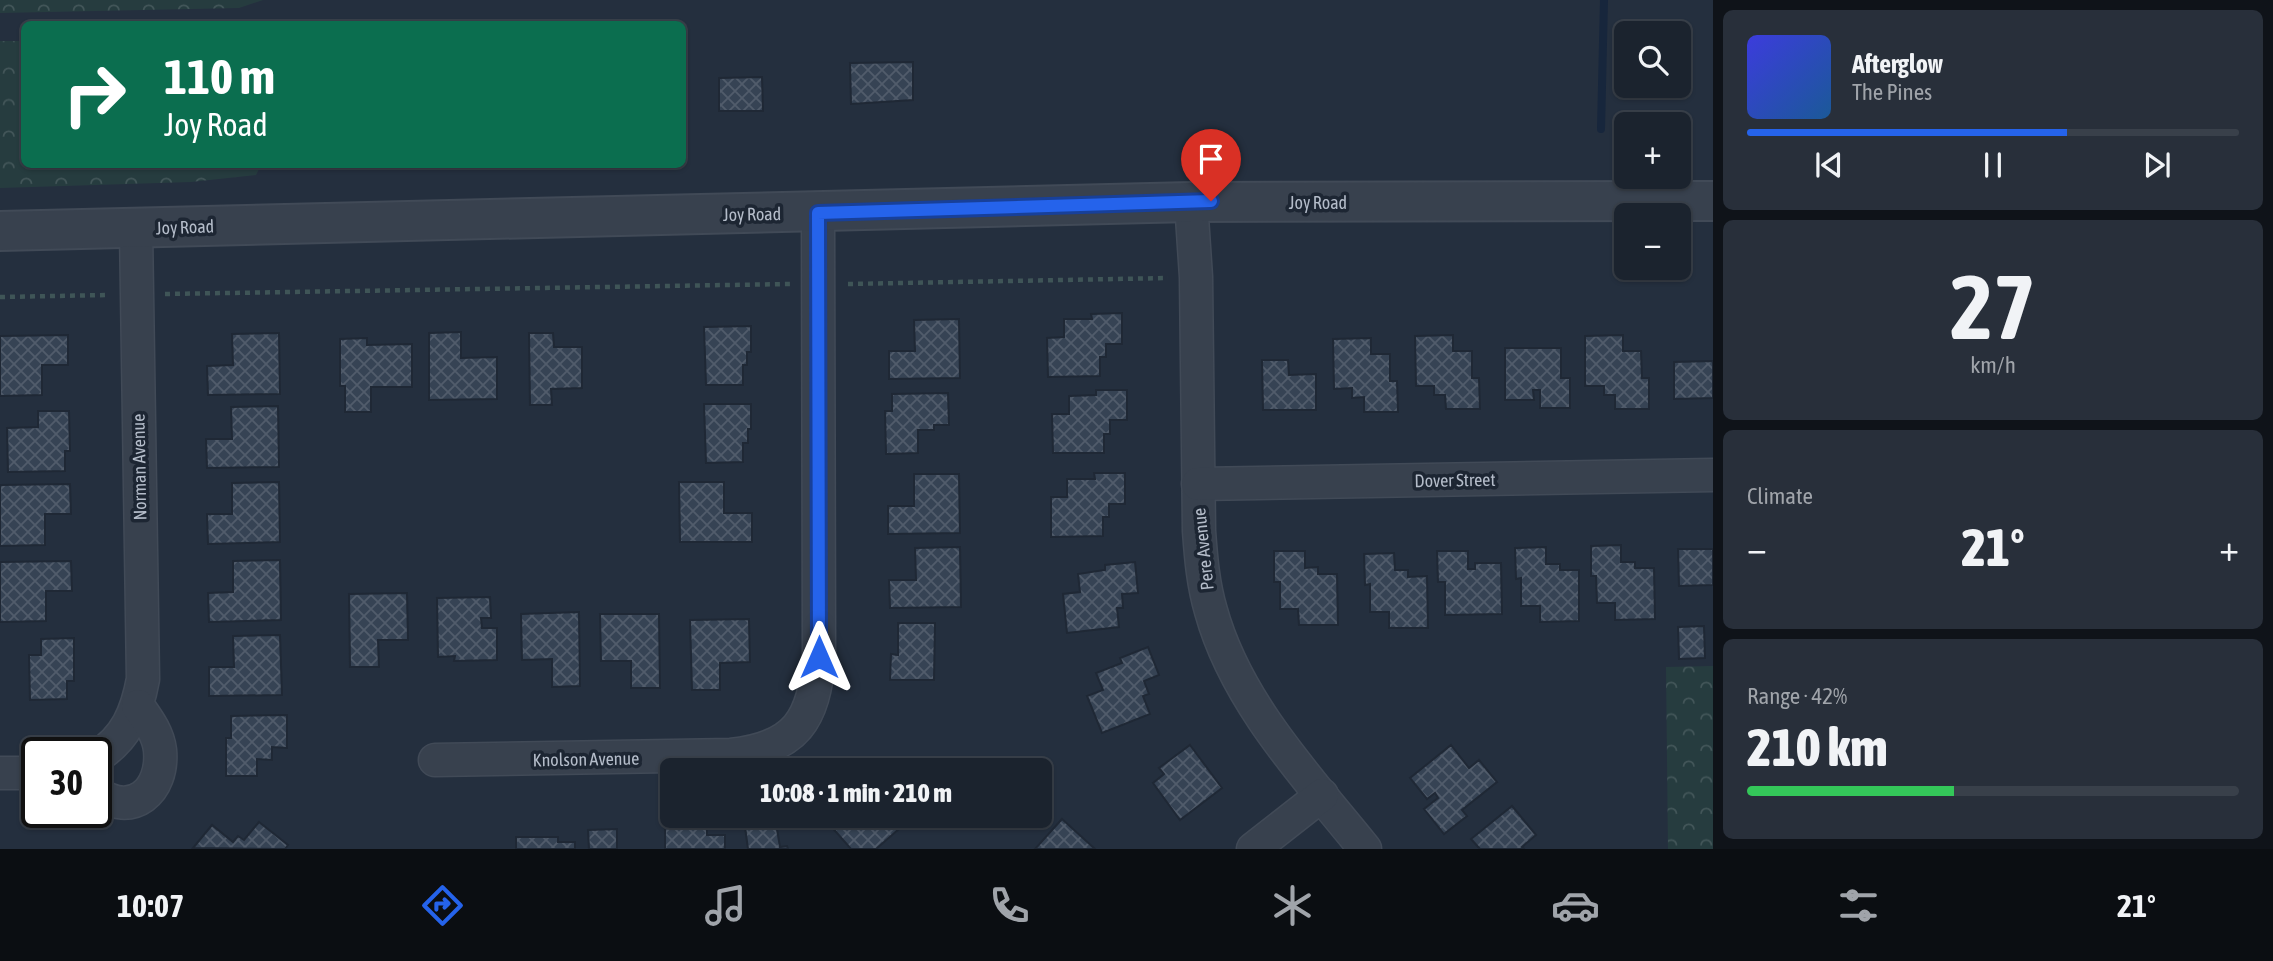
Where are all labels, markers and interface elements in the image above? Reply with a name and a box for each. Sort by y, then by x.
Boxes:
map controls [1614,21,1691,280]
button: search [1614,21,1691,98]
text: 110 m [164,48,275,104]
icon: right [49,49,140,140]
text: Afterglow [1852,49,1943,79]
text: The Pines [1852,79,1932,105]
text: Joy Road [164,106,268,143]
button: + [1614,112,1691,189]
pin [1181,129,1241,201]
icon: arrive [1192,140,1230,178]
icon: previous [1810,146,1848,184]
icon: pause [1974,146,2012,184]
icon: next [2138,146,2176,184]
street label: Joy Road [1289,192,1347,213]
street label: Joy Road [723,203,781,225]
button: − [1614,203,1691,280]
street label: Joy Road [156,215,214,239]
text: 27 [1950,254,2036,358]
text: km/h [1970,352,2016,378]
street label: Norman Avenue [128,413,150,521]
street label: Dover Street [1414,469,1496,491]
text: Climate [1747,483,1813,509]
street label: Pere Avenue [1188,507,1218,591]
text: 21° [1961,517,2025,577]
text: − [1747,526,1767,569]
text: + [2219,526,2239,569]
position arrow [782,620,856,694]
text: Range · 42% [1747,683,1847,709]
text: 210 km [1747,717,1888,777]
speed limit sign: 30 [21,737,112,828]
street label: Knolson Avenue [533,748,639,770]
text: 10:08 · 1 min · 210 m [760,778,952,808]
icon: directions [418,881,467,930]
icon: music [701,881,750,930]
icon: phone [985,881,1034,930]
icon: climate [1268,881,1317,930]
icon: car [1551,881,1600,930]
icon: filters [1834,881,1883,930]
text: 10:07 [117,887,184,924]
text: 21° [2117,887,2156,924]

